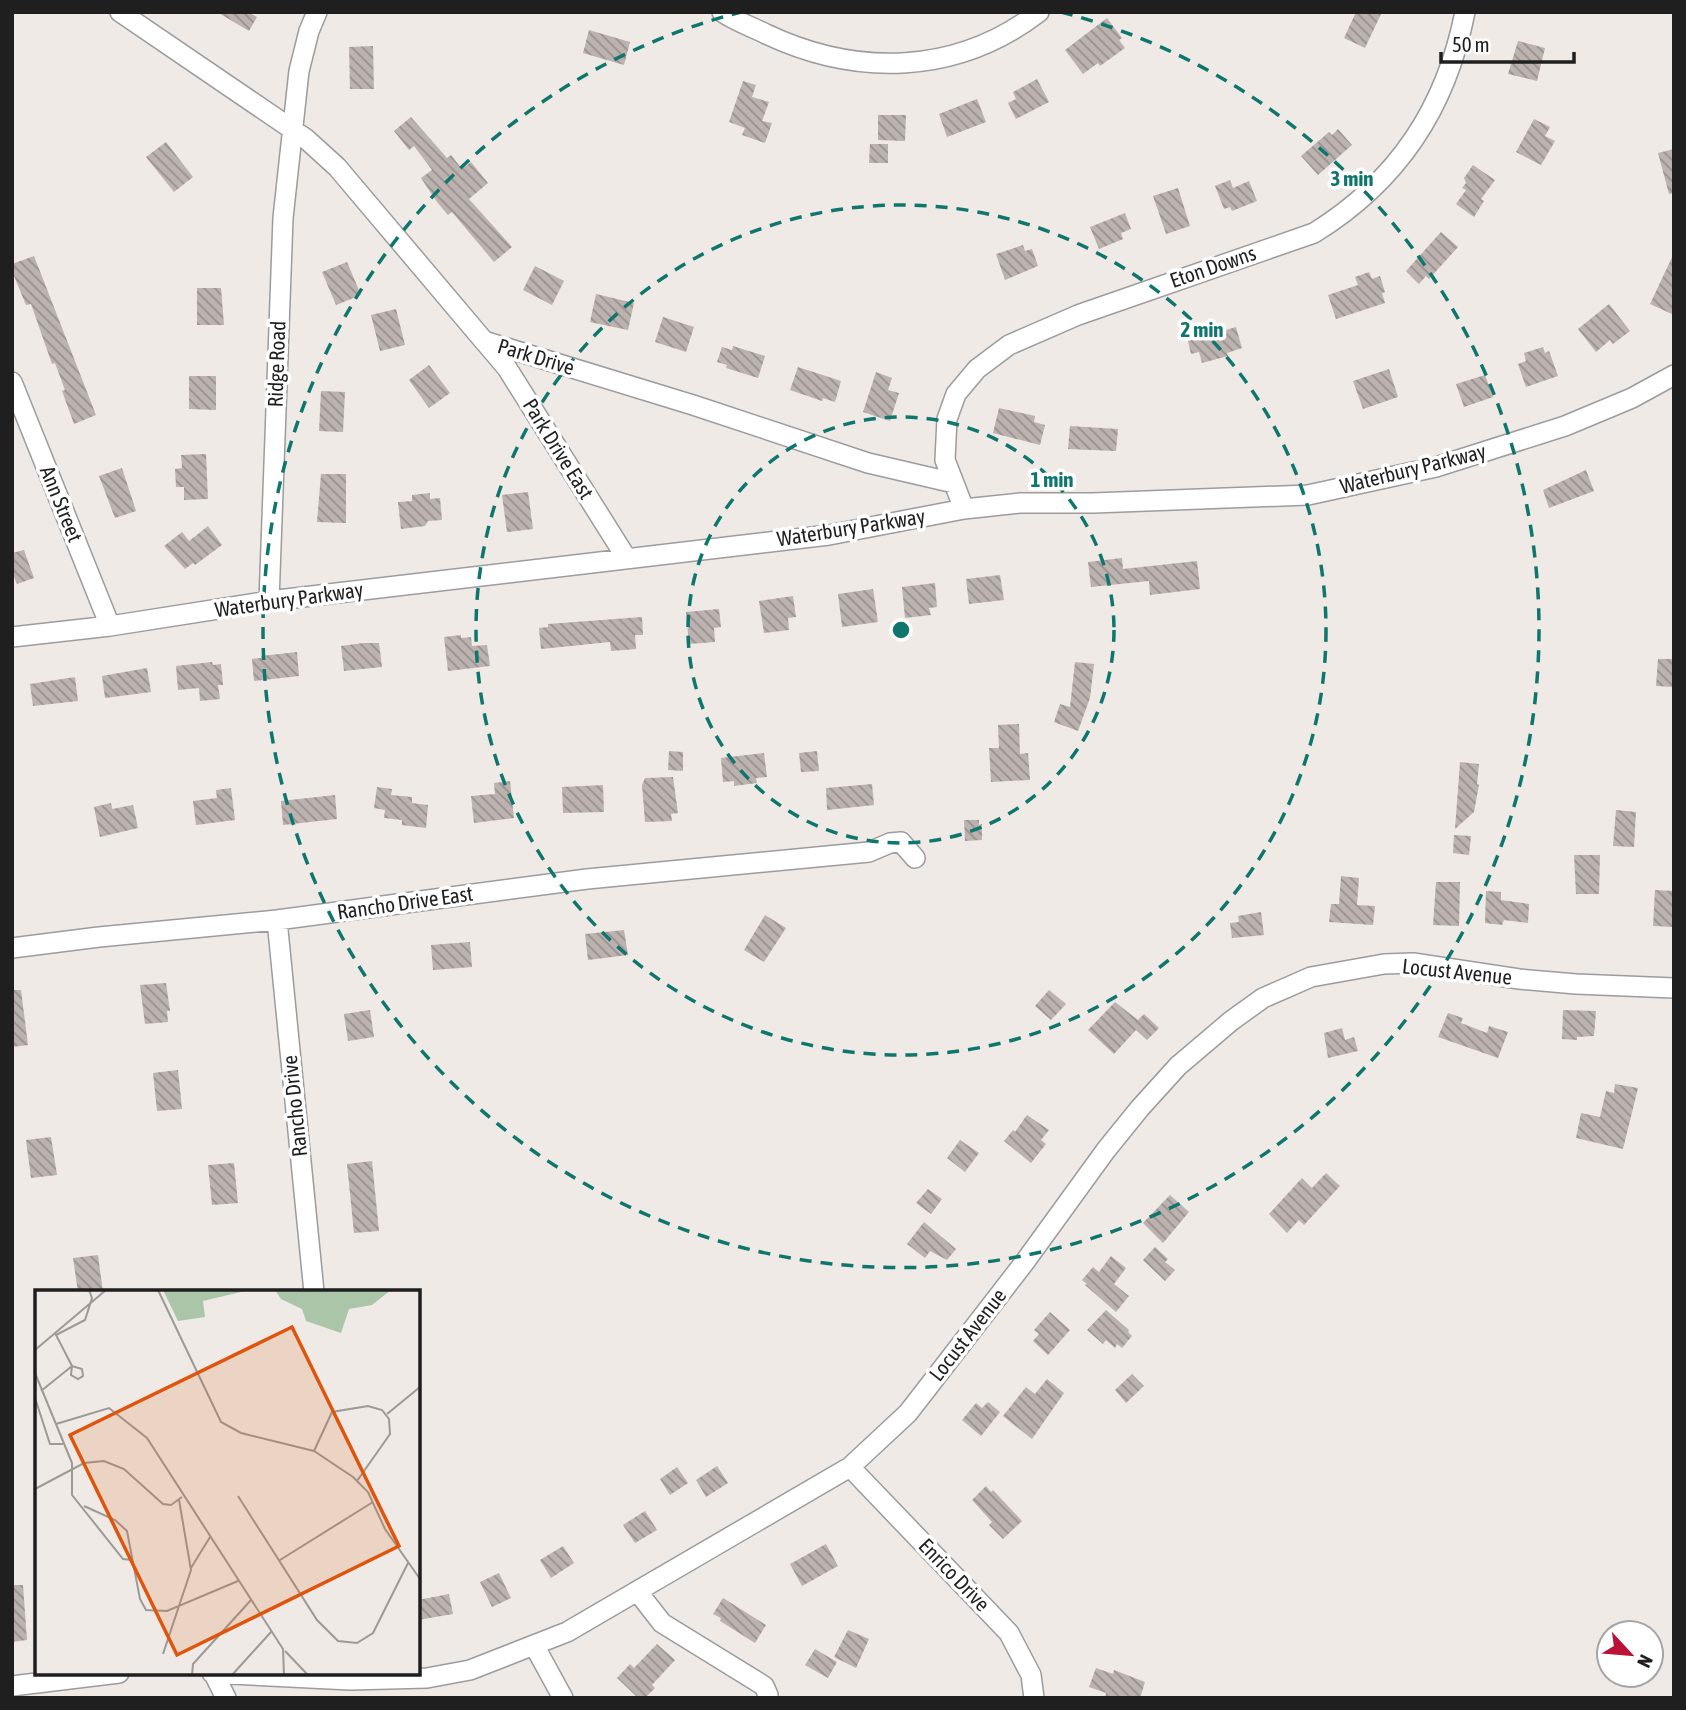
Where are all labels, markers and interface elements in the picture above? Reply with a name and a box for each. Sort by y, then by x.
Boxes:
scale bar [1441,21,1574,65]
text: 50 m [1452,32,1490,56]
text: 3 min [1331,166,1373,190]
street label: Eton Downs [1167,240,1259,292]
text: 2 min [1181,317,1223,341]
street label: Ridge Road [263,320,290,408]
street label: Park Drive [495,333,577,379]
street label: Park Drive East [519,394,599,503]
street label: Waterbury Parkway [1337,438,1489,498]
street label: Ann Street [36,462,88,545]
text: 1 min [1031,467,1073,491]
street label: Waterbury Parkway [775,503,927,551]
street label: Waterbury Parkway [213,577,365,621]
centre of rings [889,618,913,642]
street label: Rancho Drive East [335,881,474,923]
street label: Locust Avenue [1401,953,1513,989]
street label: Rancho Drive [277,1054,311,1158]
street label: Locust Avenue [924,1284,1011,1385]
inset map [35,1290,420,1675]
street label: Enrico Drive [914,1533,995,1616]
north arrow [1595,1619,1665,1689]
text: N [1633,1652,1658,1671]

